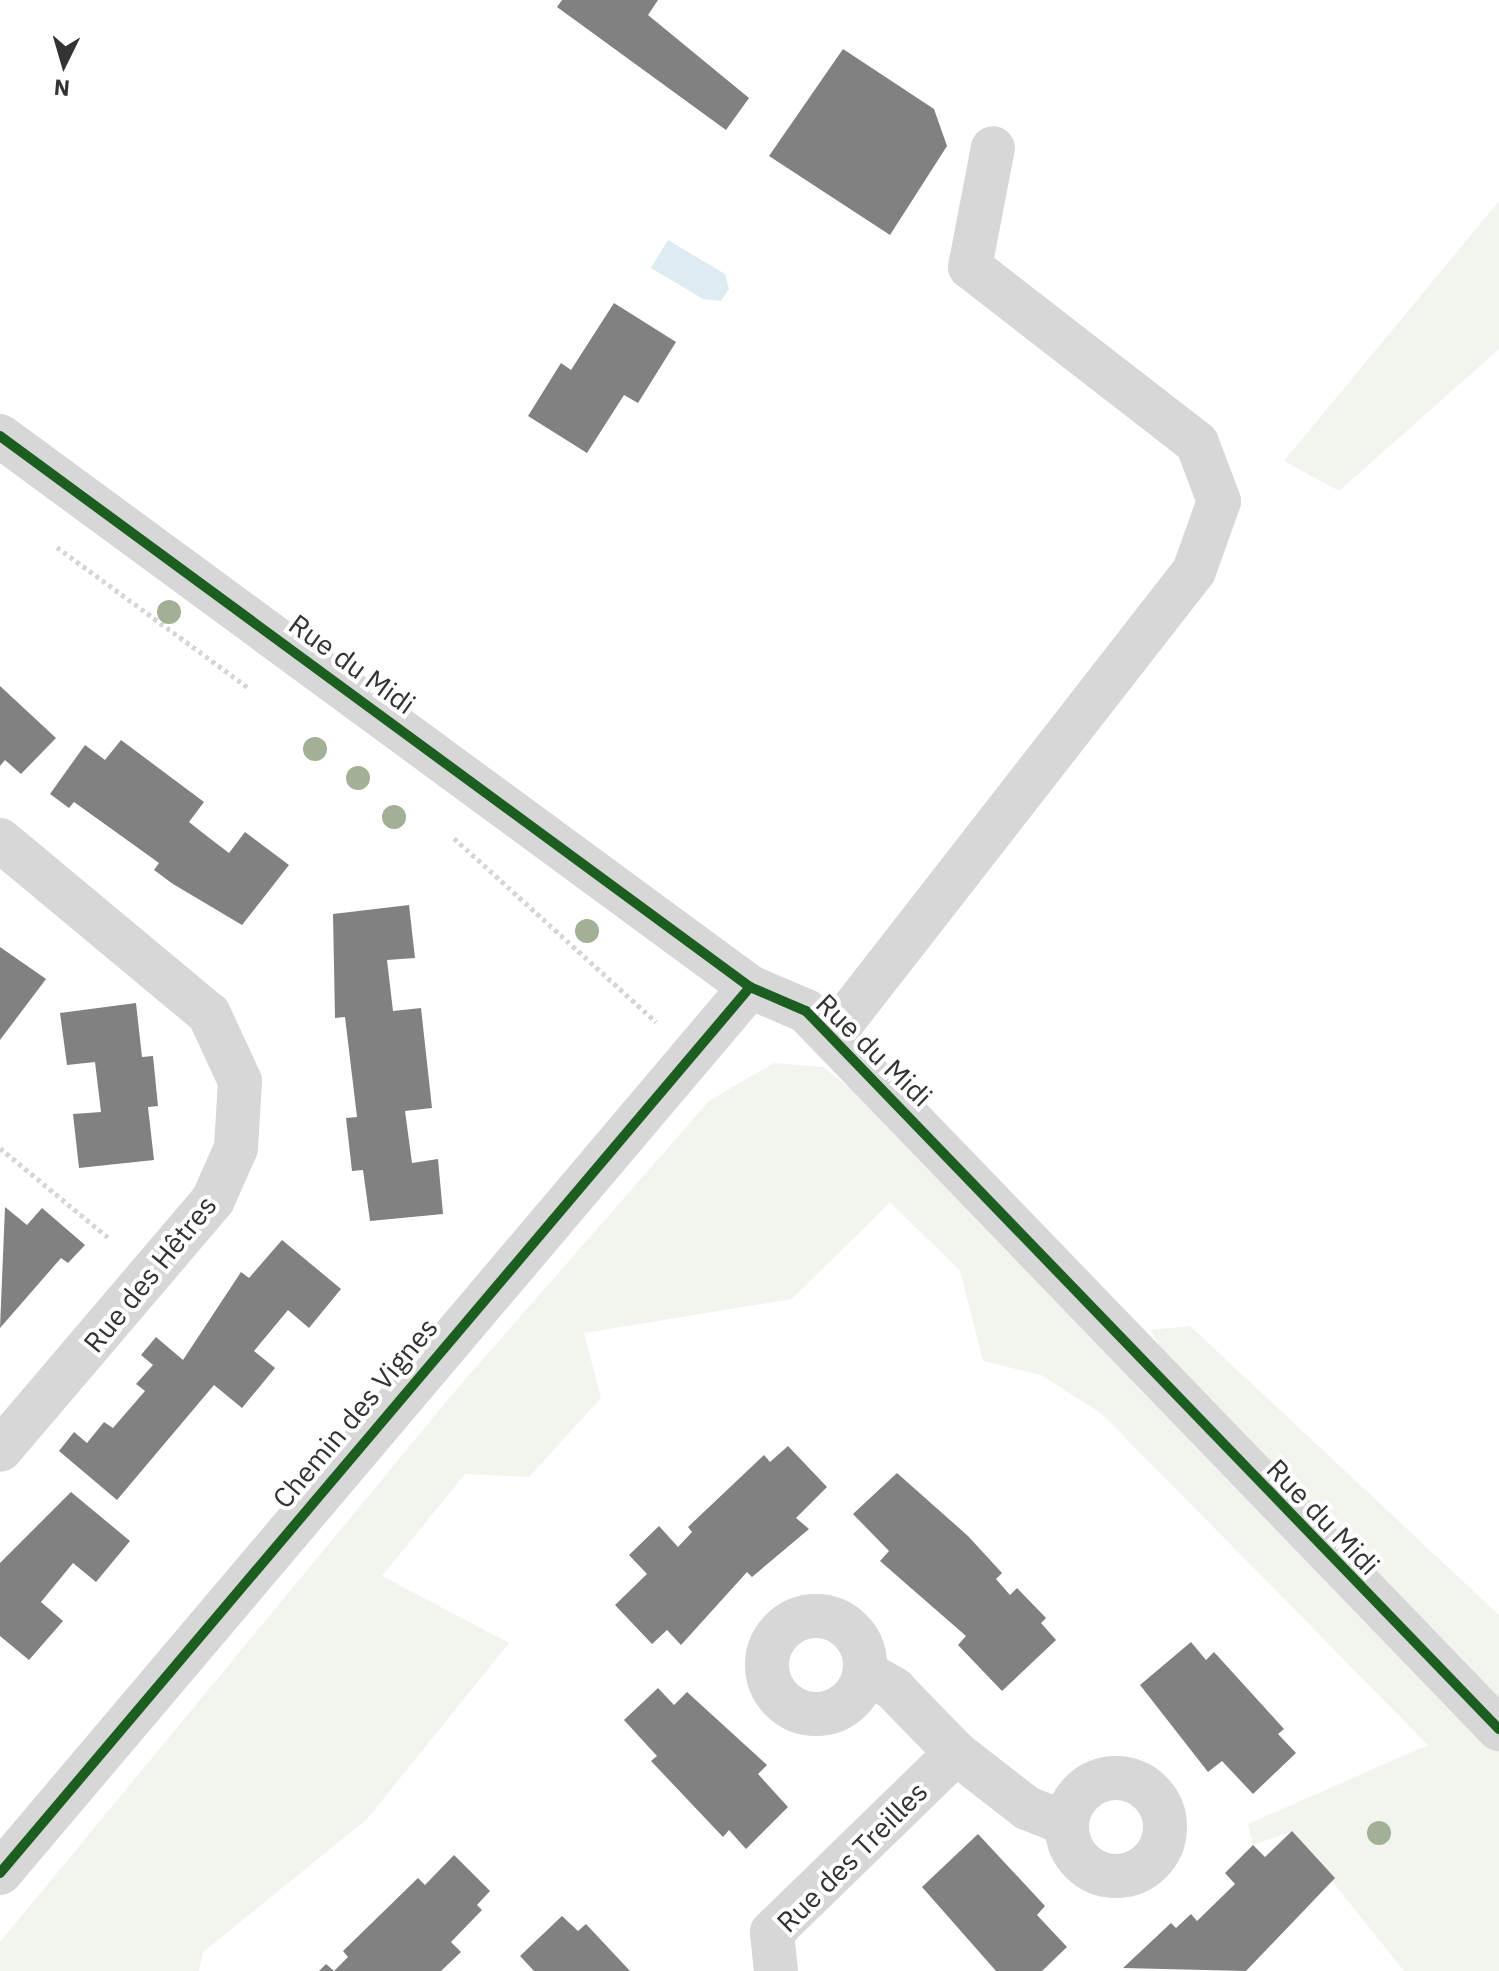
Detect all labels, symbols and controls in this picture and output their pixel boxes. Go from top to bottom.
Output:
north arrow [24,24,104,104]
text: N [53,73,71,104]
street label: Rue du Midi [282,607,422,721]
street label: Rue du Midi [809,987,939,1113]
street label: Rue des Hêtres [77,1189,223,1359]
street label: Chemin des Vignes [266,1311,444,1515]
street label: Rue du Midi [1260,1452,1386,1582]
street label: Rue des Treilles [770,1775,934,1939]

